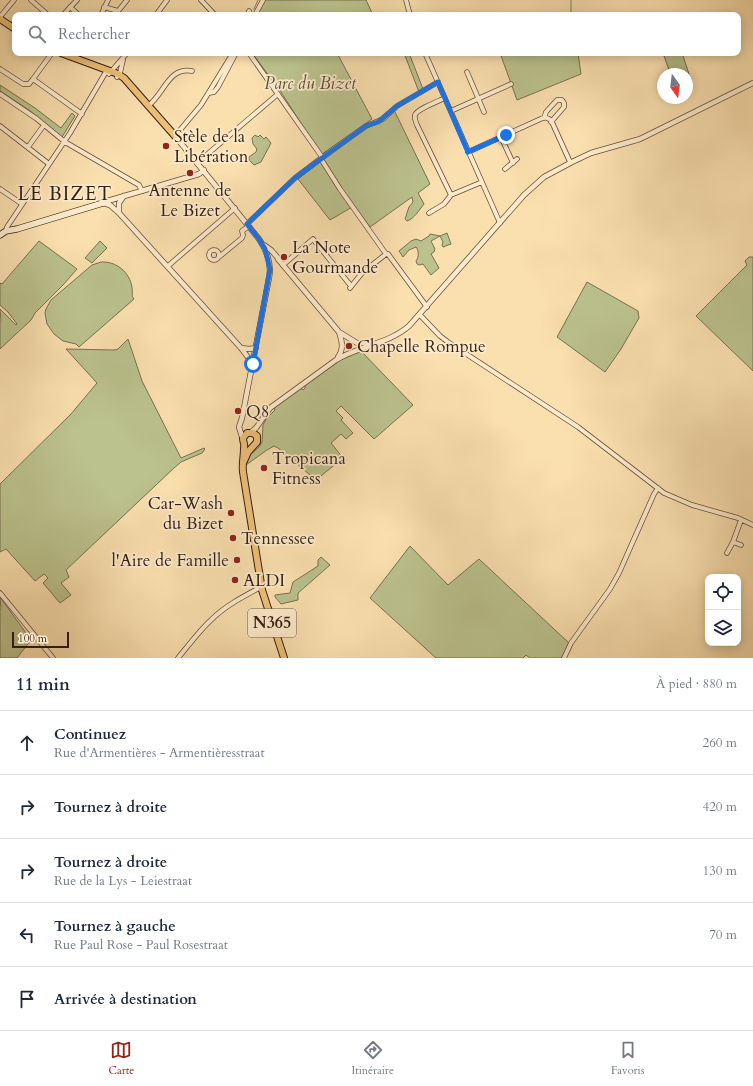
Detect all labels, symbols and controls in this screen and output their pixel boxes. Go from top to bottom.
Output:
search box [12,12,741,56]
icon: search [26,23,48,45]
text: Rechercher [58,24,130,44]
north arrow [657,68,693,104]
park label: Parc du Bizet [264,72,357,95]
place label: Stèle de la Libération [174,125,249,168]
route end [497,126,515,144]
marker: Stèle de la Libération [161,141,171,151]
marker: Antenne de Le Bizet [185,168,195,178]
place label: Antenne de Le Bizet [148,179,232,222]
district label: LE BIZET [18,181,112,207]
place label: La Note Gourmande [292,236,378,279]
marker: La Note Gourmande [279,252,289,262]
place label: Chapelle Rompue [357,335,486,358]
marker: Chapelle Rompue [344,341,354,351]
route start [244,355,262,373]
place label: Q8 [246,400,269,423]
marker: Q8 [233,406,243,416]
place label: Tropicana Fitness [272,447,346,490]
marker: Tropicana Fitness [259,463,269,473]
place label: Car-Wash du Bizet [148,492,224,535]
marker: Car-Wash du Bizet [226,508,236,518]
place label: Tennessee [241,527,315,550]
marker: Tennessee [228,533,238,543]
place label: l'Aire de Famille [112,549,229,572]
marker: l'Aire de Famille [232,555,242,565]
place label: ALDI [243,569,285,592]
map controls [705,574,741,646]
button: locate [705,574,741,610]
marker: ALDI [230,575,240,585]
road number: N365 [248,609,296,637]
button: layers [705,610,741,646]
scale bar [12,630,69,649]
text: 100 m [18,631,47,646]
text: 11 min [16,673,70,696]
text: À pied · 880 m [656,675,737,693]
text: Continuez [54,724,126,744]
icon: ahead [16,732,38,754]
text: 260 m [703,734,737,752]
text: Rue d'Armentières - Armentièresstraat [54,744,265,762]
icon: right [16,796,38,818]
text: Tournez à droite [54,797,167,817]
text: 420 m [703,798,737,816]
text: Tournez à droite [54,852,167,872]
icon: right [16,860,38,882]
text: 130 m [703,862,737,880]
text: Rue de la Lys - Leiestraat [54,872,192,890]
text: Tournez à gauche [54,916,176,936]
icon: left [16,924,38,946]
text: 70 m [709,926,737,944]
text: Rue Paul Rose - Paul Rosestraat [54,936,228,954]
icon: arrive [16,988,38,1010]
text: Arrivée à destination [54,989,197,1009]
tab: Carte [109,1039,134,1078]
tab: Itinéraire [351,1039,394,1078]
tab: Favoris [611,1039,644,1078]

